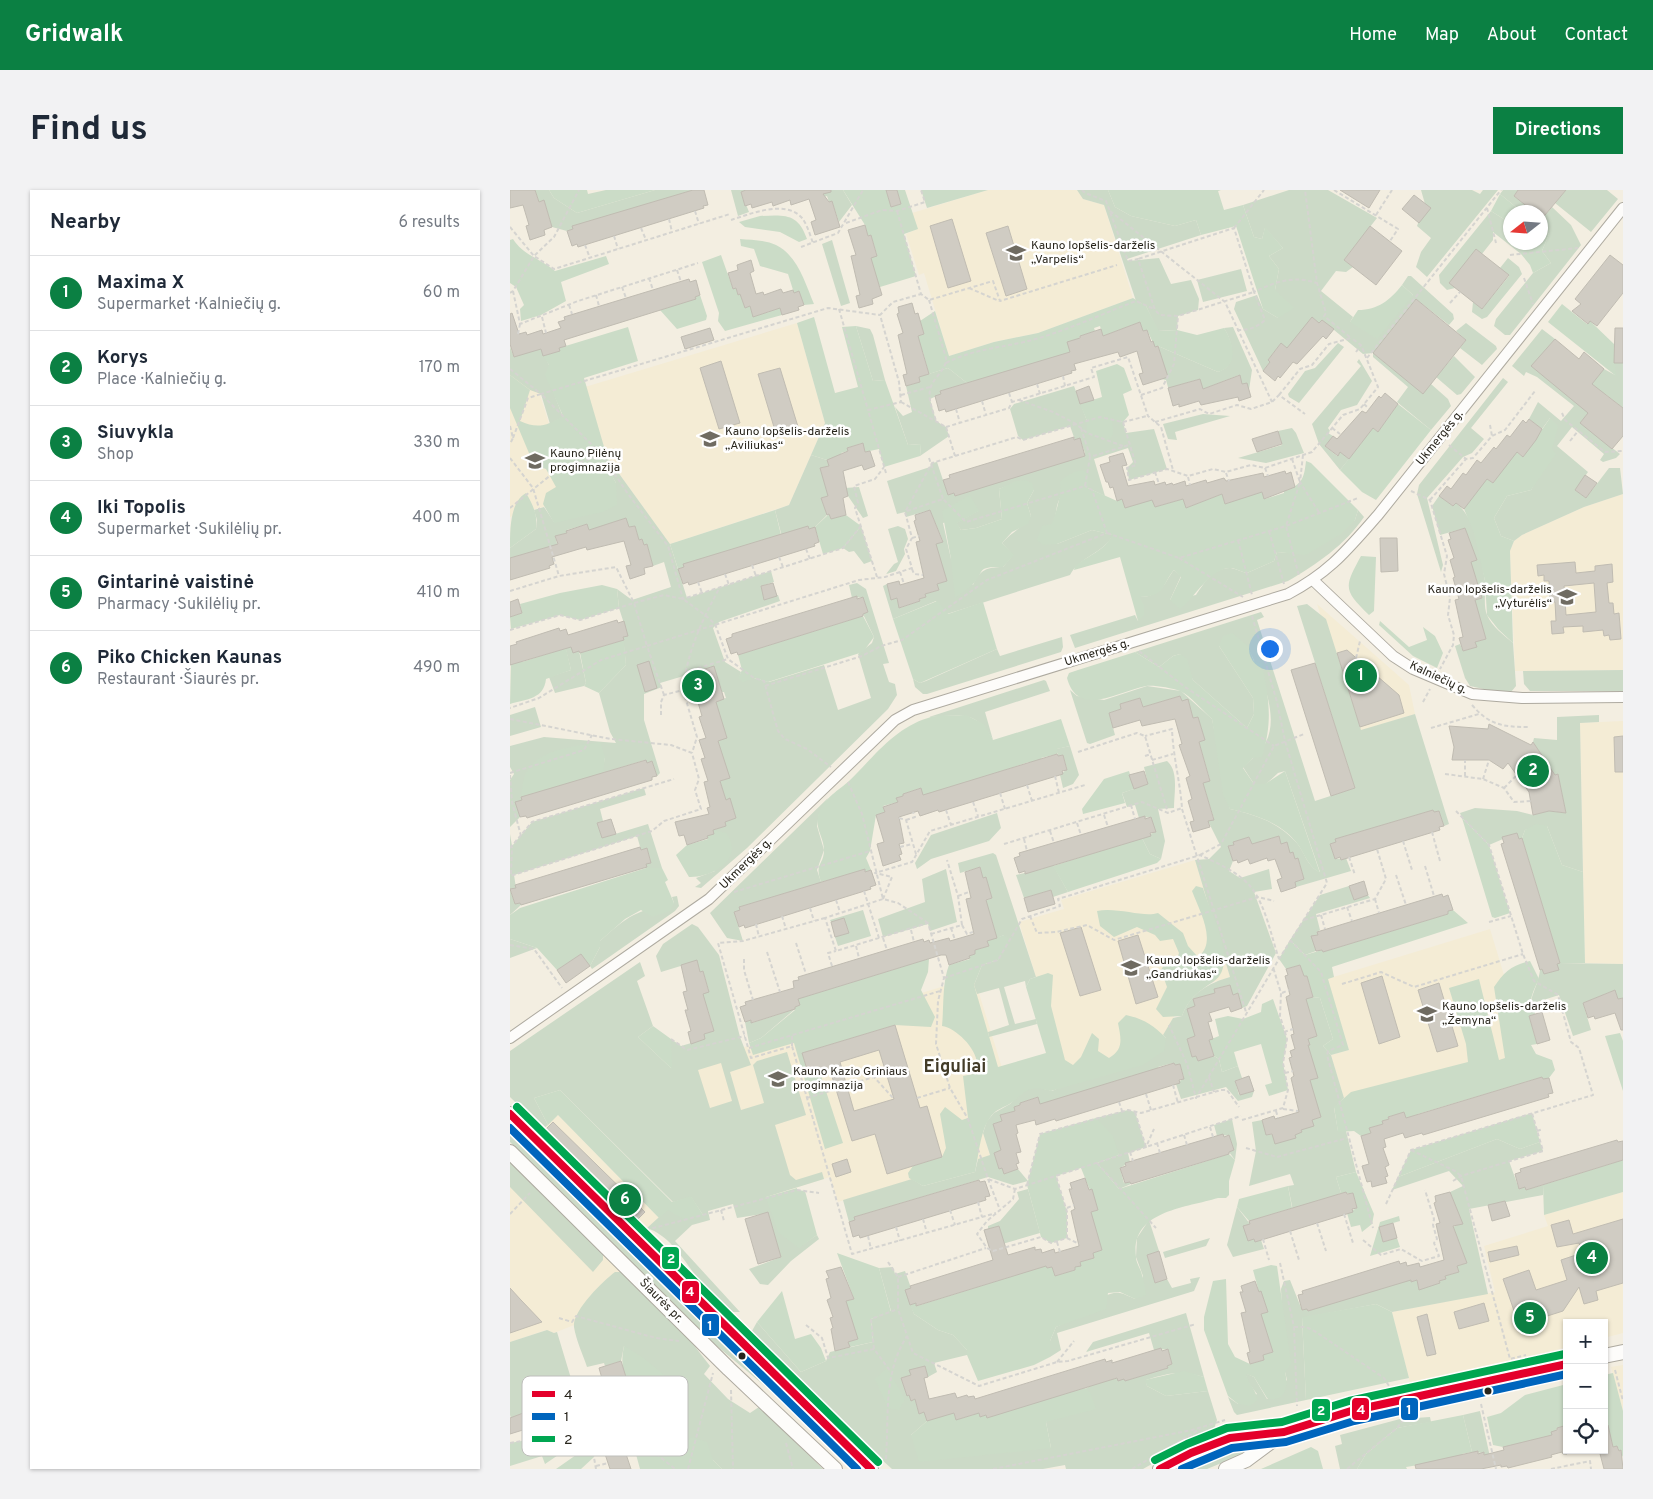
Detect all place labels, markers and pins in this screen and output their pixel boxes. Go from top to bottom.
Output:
place label: Kauno lopšelis-darželis „Varpelis“ [1031,238,1155,268]
school or university icon: Kauno lopšelis-darželis „Varpelis“ [1005,242,1027,264]
place label: Kauno lopšelis-darželis „Aviliukas“ [725,424,849,454]
school or university icon: Kauno lopšelis-darželis „Aviliukas“ [699,428,721,450]
place label: Kauno Pilėnų progimnazija [550,446,621,476]
school or university icon: Kauno Pilėnų progimnazija [524,450,546,472]
place label: Kauno lopšelis-darželis „Vyturėlis“ [1428,582,1552,612]
school or university icon: Kauno lopšelis-darželis „Vyturėlis“ [1556,586,1578,608]
pin: 1 [1345,657,1377,695]
pin: 3 [682,667,714,705]
pin: 2 [1517,752,1549,790]
place label: Kauno lopšelis-darželis „Gandriukas“ [1146,953,1270,983]
school or university icon: Kauno lopšelis-darželis „Gandriukas“ [1120,957,1142,979]
place label: Kauno lopšelis-darželis „Žemyna“ [1442,999,1566,1029]
school or university icon: Kauno lopšelis-darželis „Žemyna“ [1416,1003,1438,1025]
place label: Kauno Kazio Griniaus progimnazija [793,1064,907,1094]
school or university icon: Kauno Kazio Griniaus progimnazija [767,1068,789,1090]
pin: 6 [609,1181,641,1219]
pin: 4 [1576,1239,1608,1277]
pin: 5 [1514,1299,1546,1337]
unlabelled marker [737,1351,747,1361]
unlabelled marker [1483,1386,1493,1396]

